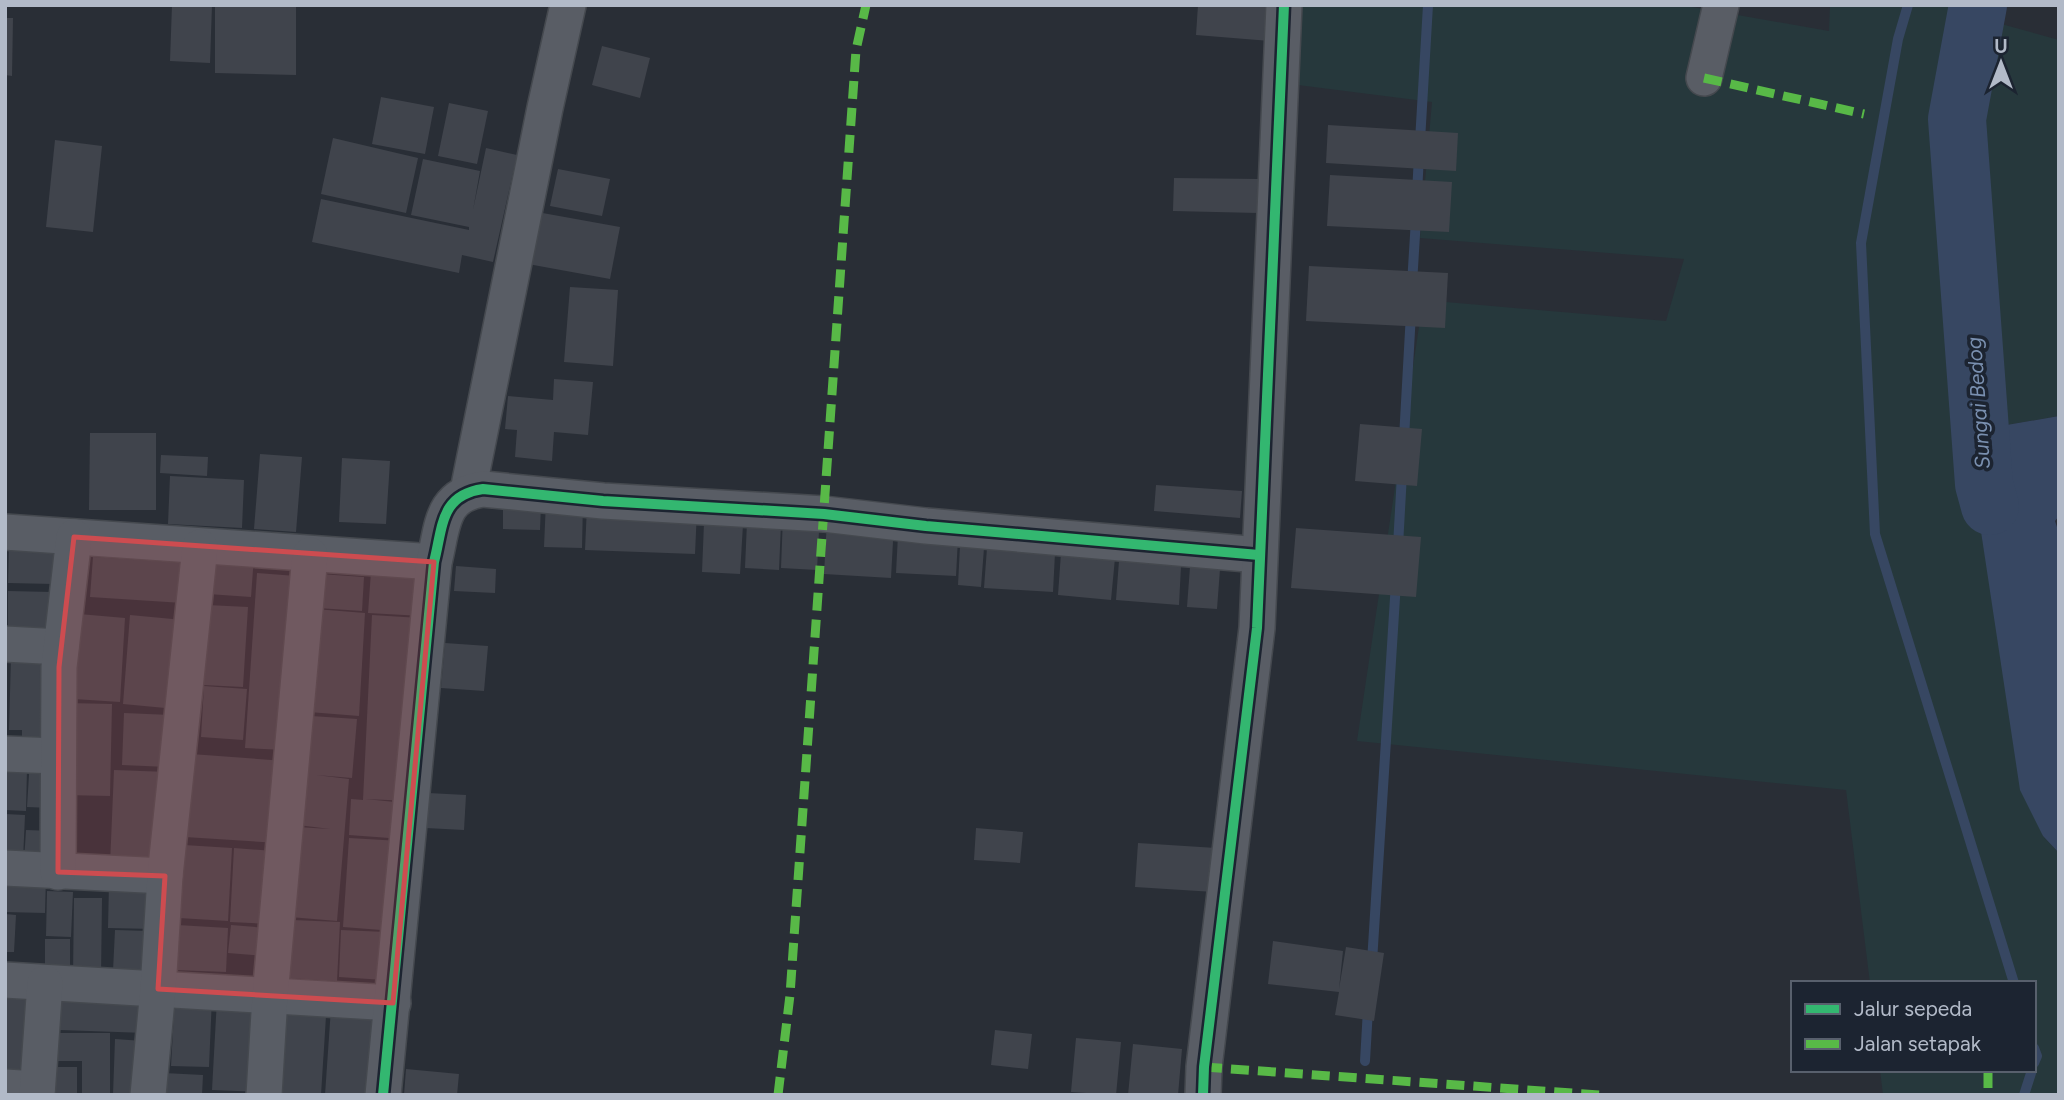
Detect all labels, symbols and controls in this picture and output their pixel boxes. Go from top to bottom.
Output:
north arrow [1966,28,2036,98]
text: U [1994,35,2008,58]
water label: Sungai Bedog [1961,336,1995,470]
legend [1791,981,2036,1072]
text: Jalur sepeda [1854,996,1972,1021]
text: Jalan setapak [1854,1031,1982,1056]

